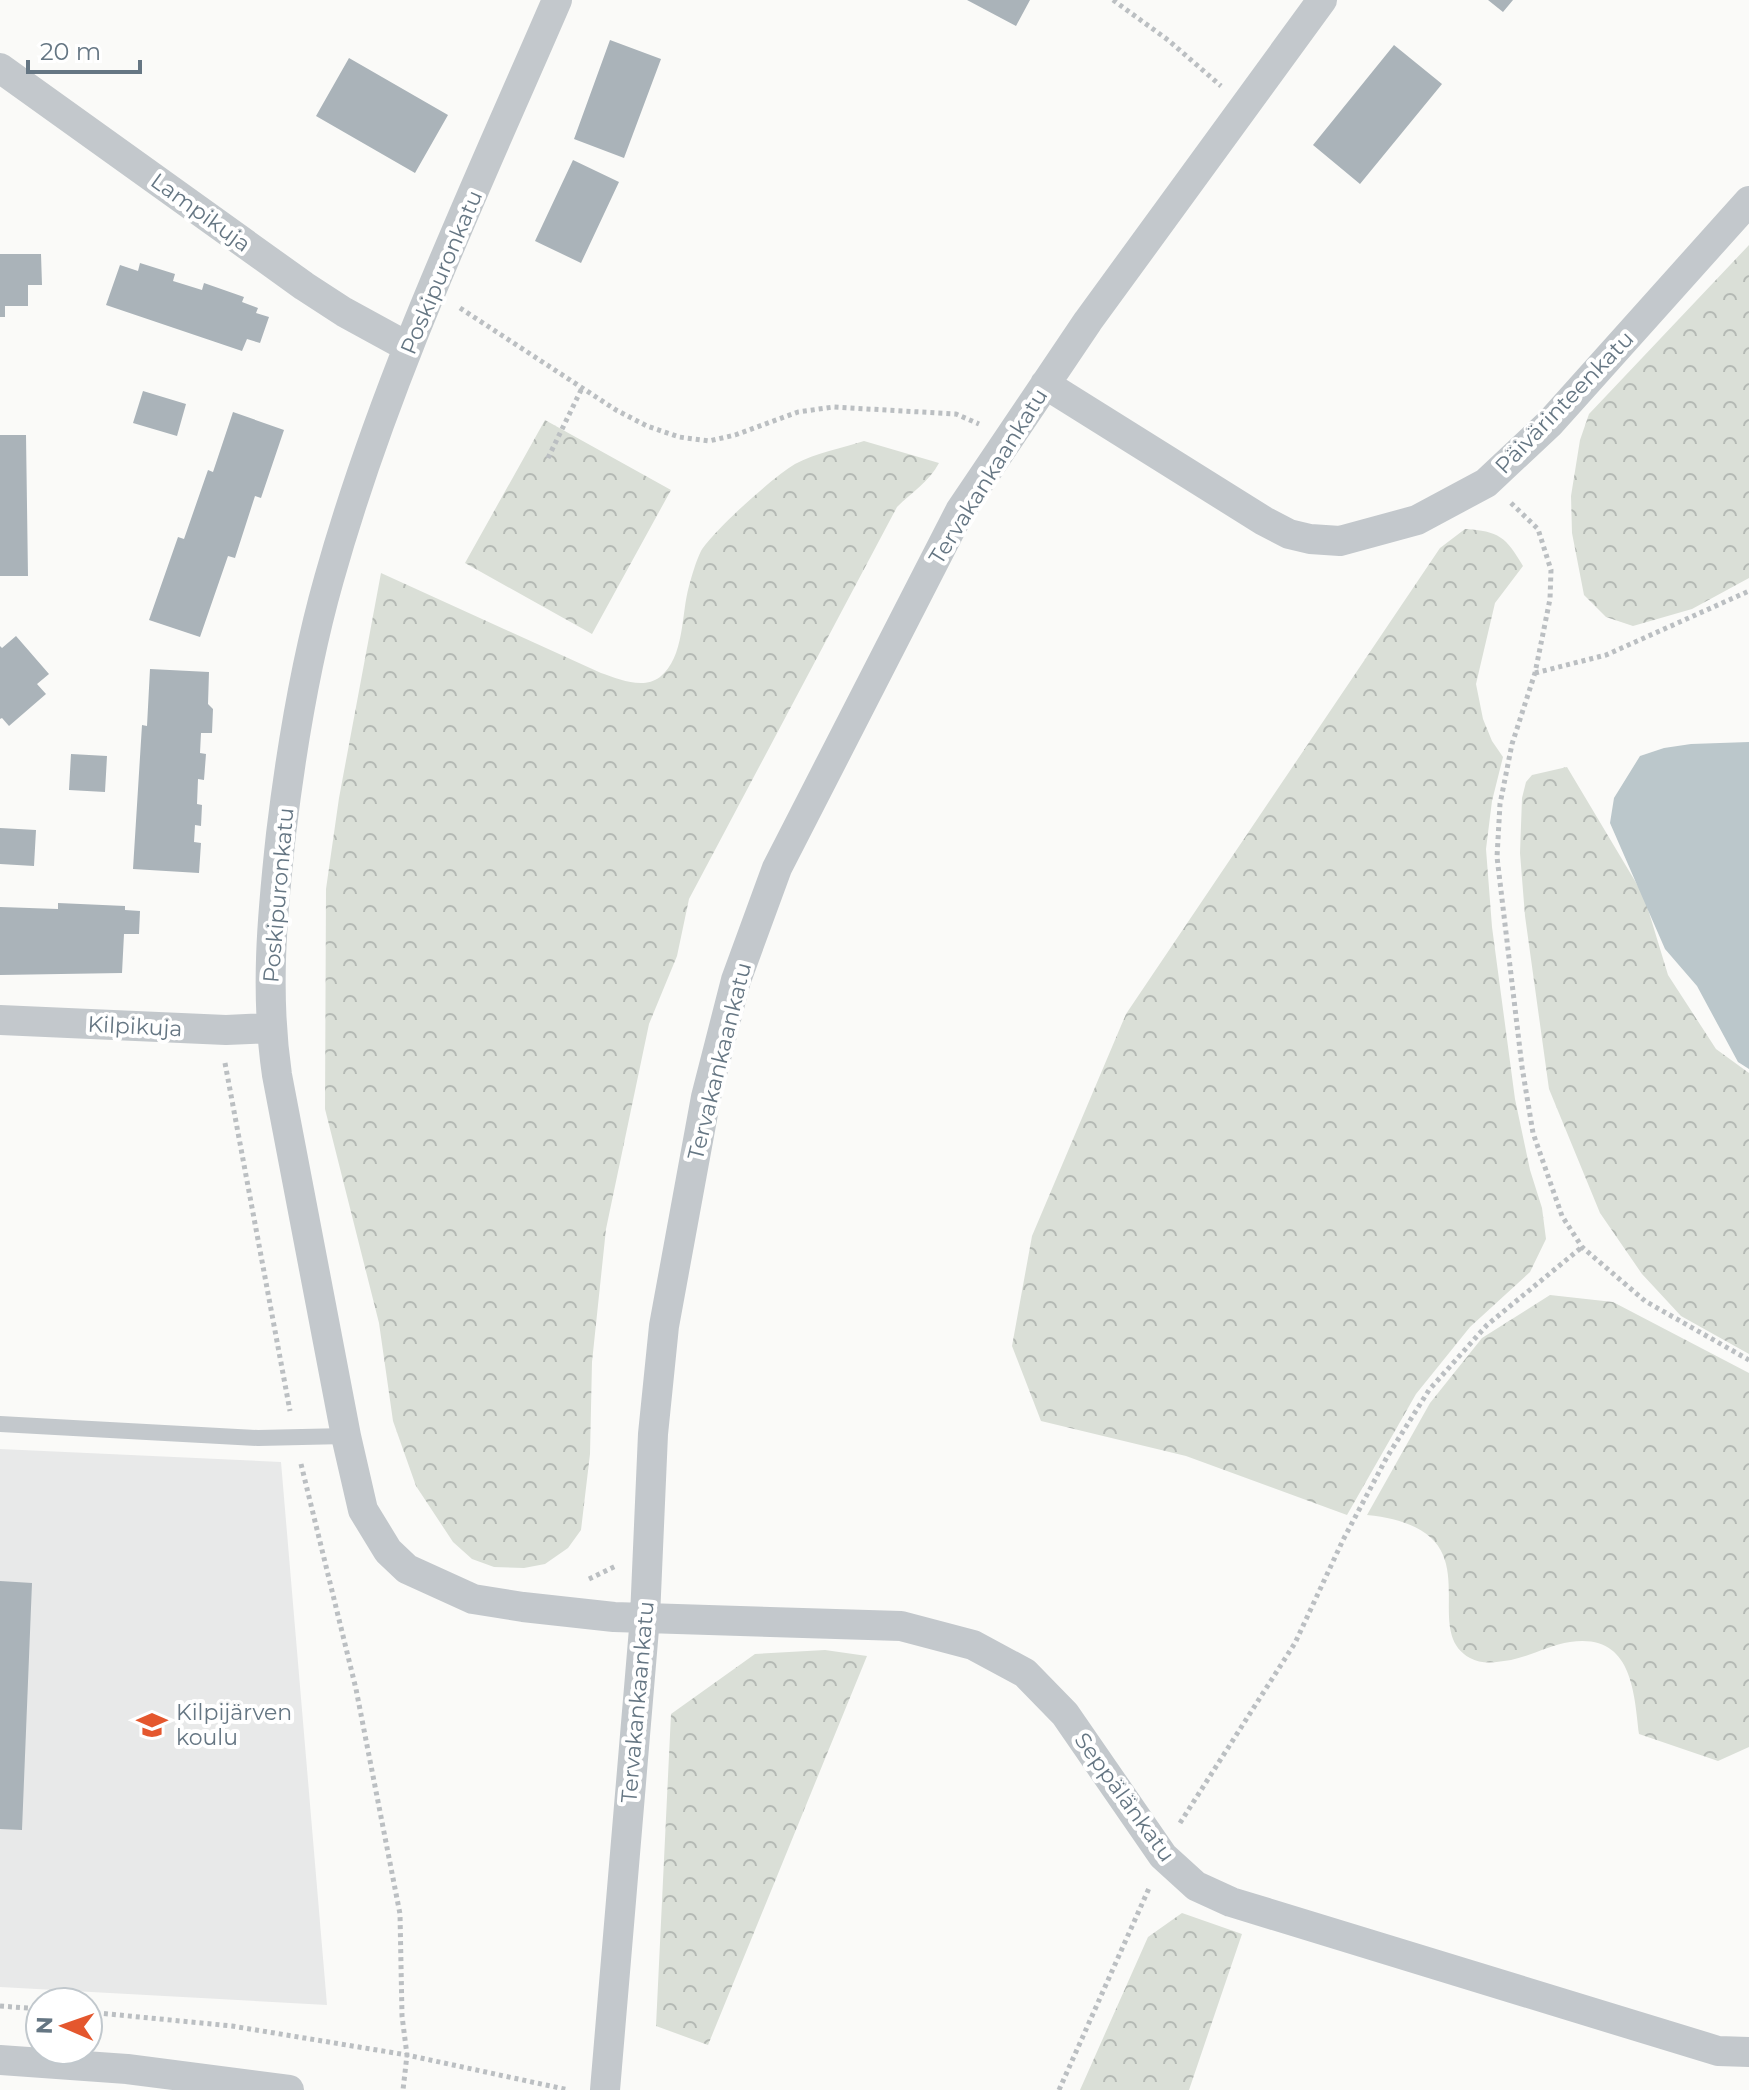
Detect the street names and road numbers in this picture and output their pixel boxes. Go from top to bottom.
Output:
street label: Lampikuja [146,167,256,258]
street label: Poskipuronkatu [395,186,488,358]
street label: Päivärinteenkatu [1489,325,1639,479]
street label: Tervakankaankatu [923,383,1054,569]
street label: Poskipuronkatu [257,806,300,984]
street label: Tervakankaankatu [682,960,757,1163]
street label: Kilpikuja [87,1011,183,1042]
street label: Tervakankaankatu [615,1600,660,1804]
street label: Seppälänkatu [1069,1727,1180,1867]

